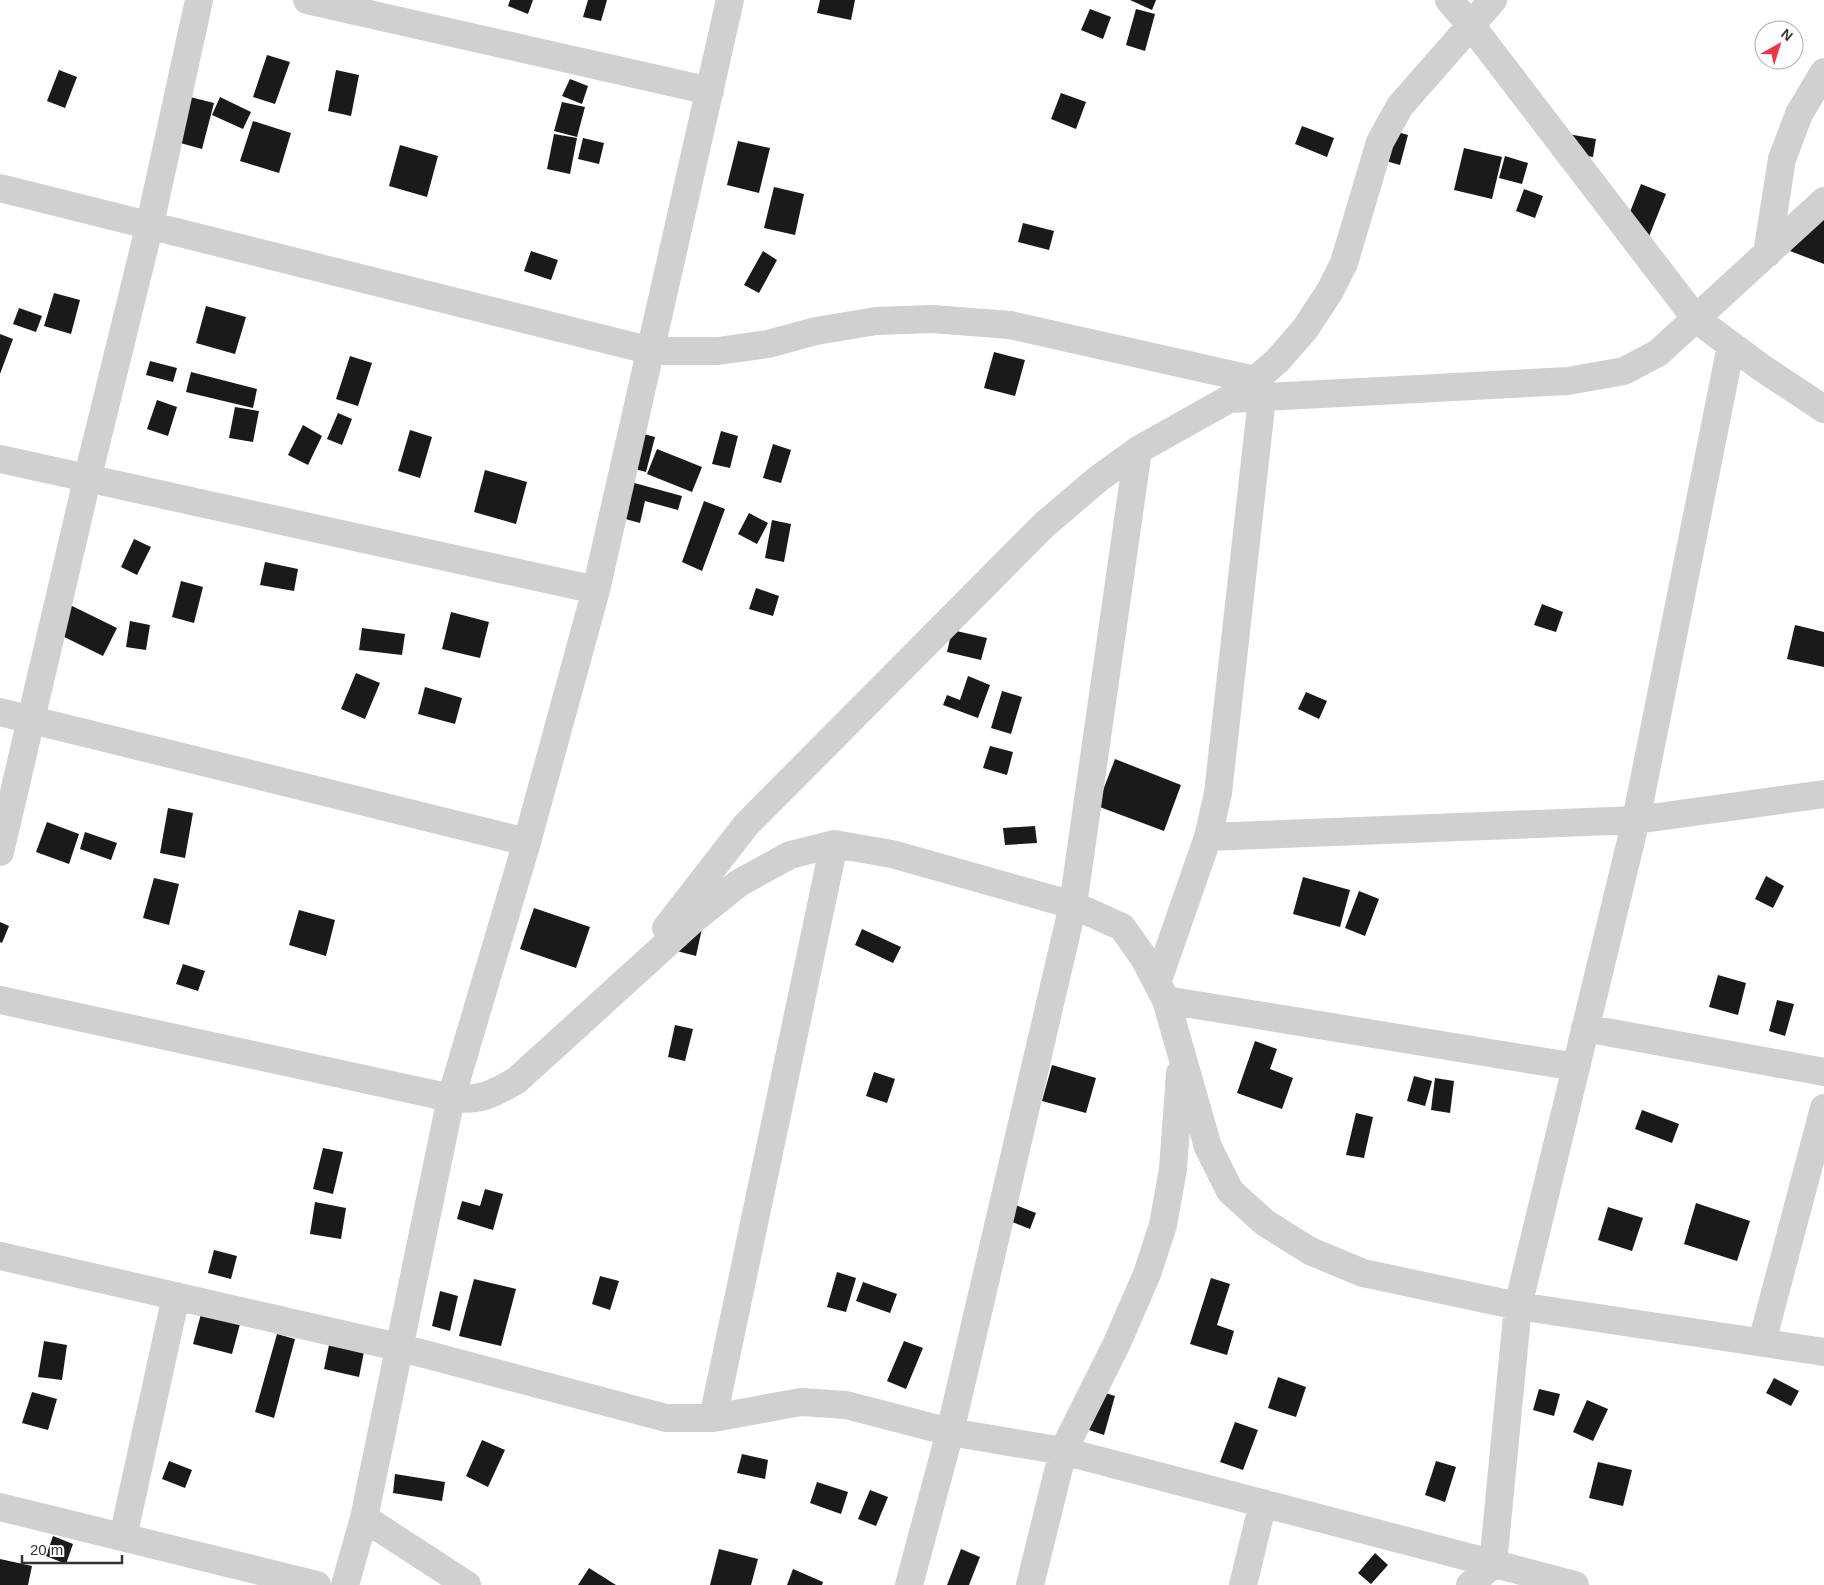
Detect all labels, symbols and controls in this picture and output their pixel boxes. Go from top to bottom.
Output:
north arrow [1754,20,1804,70]
text: N [1778,25,1796,44]
scale bar [22,1532,122,1564]
text: 20 m [30,1541,63,1558]

